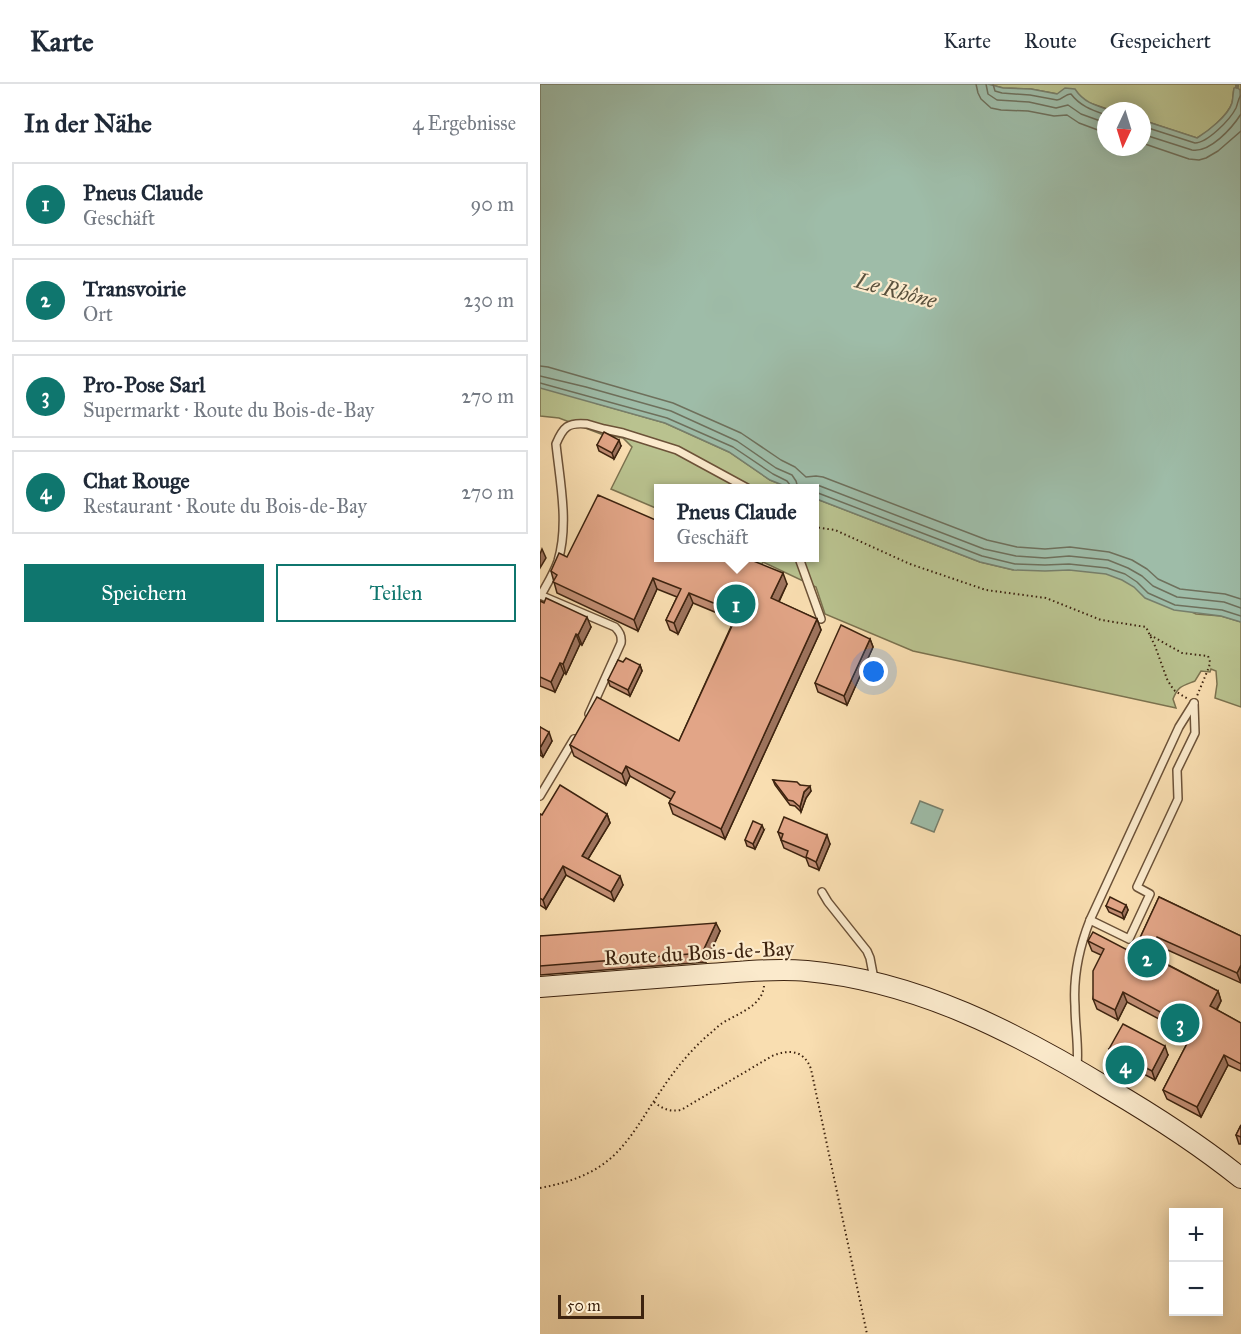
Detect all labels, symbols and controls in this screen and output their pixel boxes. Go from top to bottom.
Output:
text: Karte [30,24,94,59]
text: Karte [943,28,991,54]
text: Route [1024,28,1077,54]
text: Gespeichert [1110,28,1211,54]
north arrow [1097,102,1151,156]
text: In der Nähe [24,107,152,139]
text: 4 Ergebnisse [412,111,516,135]
text: Pneus Claude [83,179,203,206]
text: 1 [42,192,49,216]
text: 90 m [471,192,514,216]
text: Geschäft [83,206,155,230]
water label: Le Rhône [851,266,940,314]
text: Transvoirie [83,275,186,302]
text: 2 [41,288,50,312]
text: 230 m [463,288,514,312]
text: Ort [83,302,113,326]
text: Pro-Pose Sarl [83,371,205,398]
text: 3 [42,384,50,408]
text: 270 m [461,384,514,408]
text: Supermarkt · Route du Bois-de-Bay [83,398,374,422]
text: Chat Rouge [83,467,190,494]
text: 4 [40,480,51,504]
text: 270 m [461,480,514,504]
popup [654,484,819,562]
text: Restaurant · Route du Bois-de-Bay [83,494,367,518]
text: Pneus Claude [676,498,797,525]
text: Geschäft [676,525,749,549]
button: Speichern [24,564,264,622]
button: Teilen [276,564,516,622]
pin: 1 [716,582,756,626]
your location [859,657,888,686]
street label: Route du Bois-de-Bay [603,935,796,971]
pin: 2 [1128,936,1166,980]
pin: 3 [1160,1000,1200,1046]
pin: 4 [1106,1042,1144,1088]
map controls [1169,1208,1223,1316]
button: + [1169,1208,1223,1262]
button: − [1169,1262,1223,1316]
scale bar [558,1292,644,1320]
text: 50 m [567,1296,601,1315]

